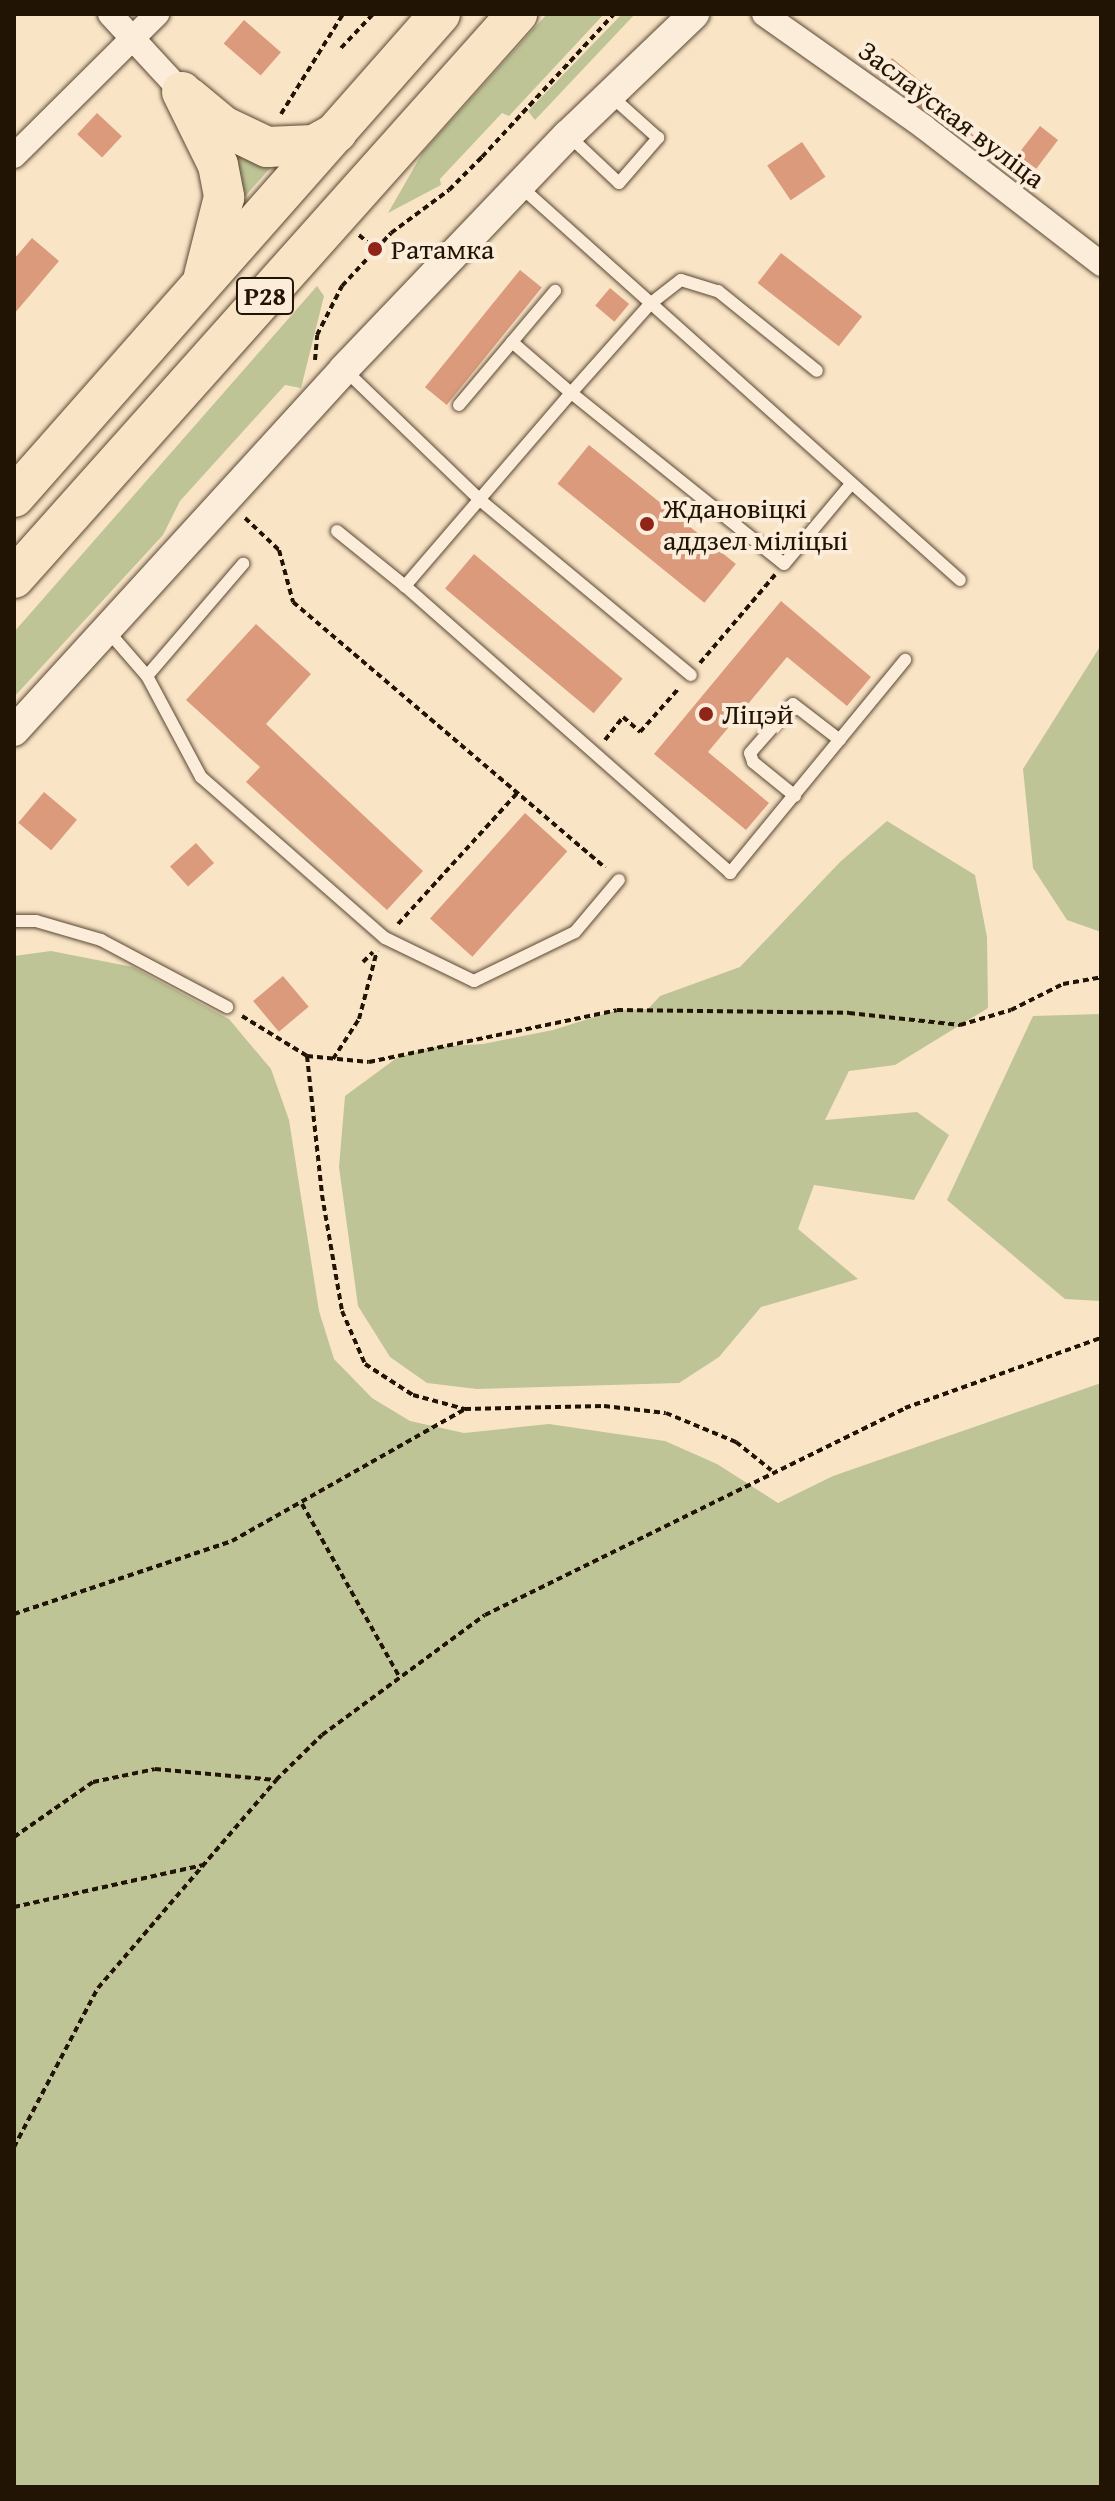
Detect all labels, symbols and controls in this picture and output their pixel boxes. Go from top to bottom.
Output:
street label: Заслаўская вуліца [852,33,1052,195]
place label: Ратамка [391,232,494,266]
marker: Ратамка [366,240,384,258]
road number: Р28 [235,274,295,318]
place label: Ждановіцкі аддзел міліцыі [663,491,848,557]
marker: Ждановіцкі аддзел міліцыі [638,515,656,533]
place label: Ліцэй [722,697,793,731]
marker: Ліцэй [697,705,715,723]

